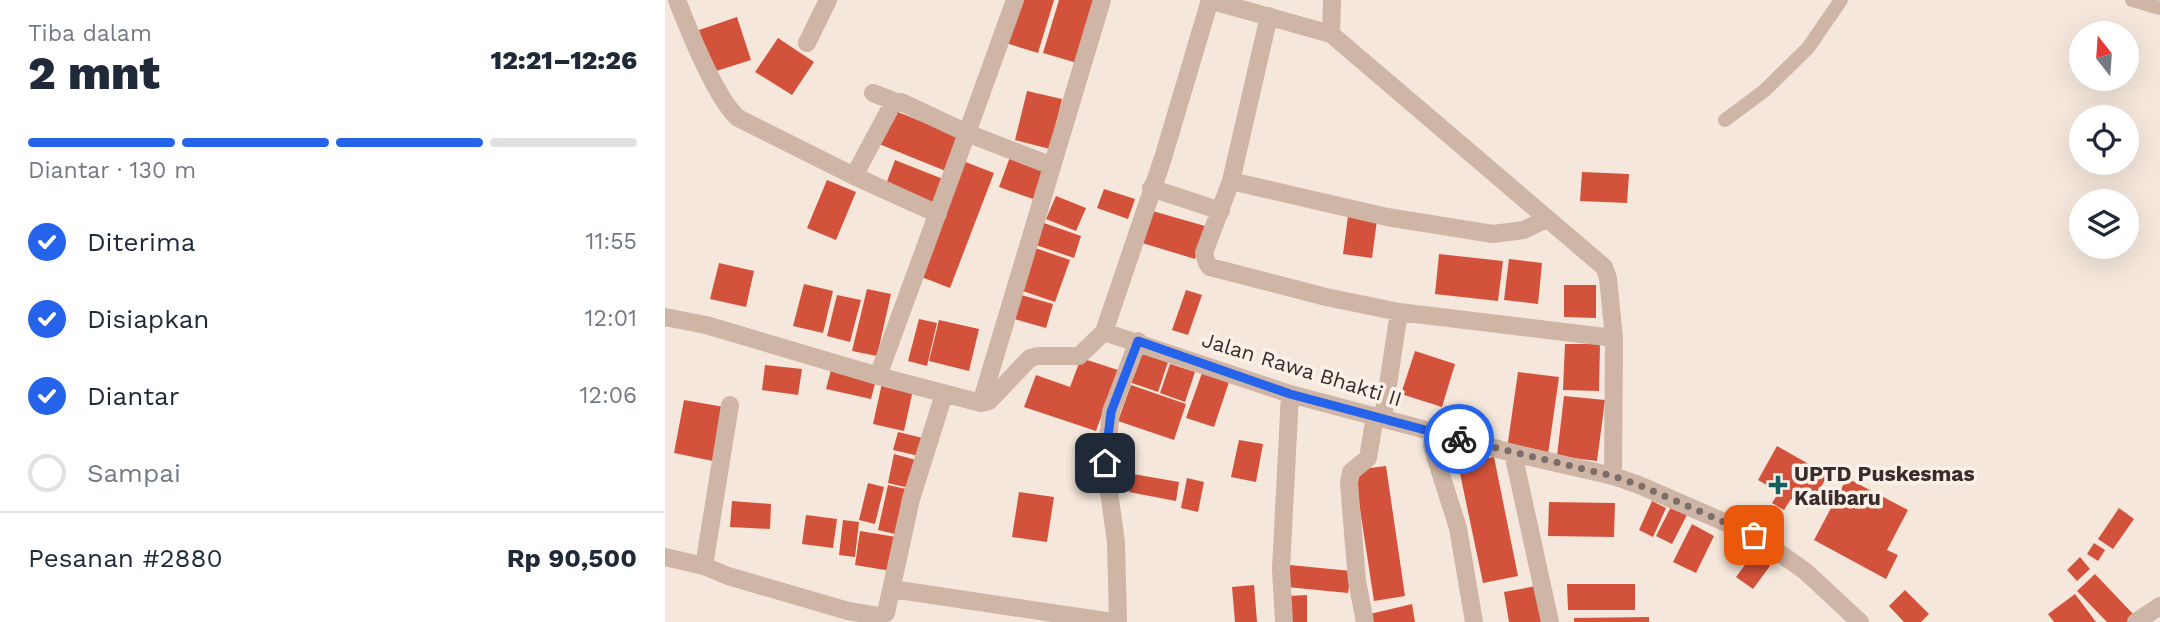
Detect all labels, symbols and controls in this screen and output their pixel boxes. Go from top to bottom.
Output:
text: Tiba dalam [28,20,152,47]
north arrow [2069,21,2139,91]
map controls [2069,21,2139,259]
text: 12:21–12:26 [491,45,637,75]
text: 2 mnt [28,46,160,100]
button: locate [2069,105,2139,175]
text: Diantar · 130 m [28,157,196,184]
button: layers [2069,189,2139,259]
icon: check [28,223,66,261]
text: Diterima [87,227,195,257]
text: 11:55 [585,228,637,255]
icon: check [28,300,66,338]
text: Disiapkan [87,304,209,334]
text: 12:01 [585,305,637,332]
street label: Jalan Rawa Bhakti II [1199,327,1405,411]
icon: check [28,377,66,415]
text: Diantar [87,381,179,411]
text: 12:06 [580,382,637,409]
courier [1424,404,1494,474]
icon: bike [1440,420,1478,458]
pin [1075,433,1135,493]
icon: home [1086,444,1124,482]
text: Sampai [87,458,181,488]
place label: UPTD Puskesmas Kalibaru [1794,461,1975,510]
marker: UPTD Puskesmas Kalibaru [1768,475,1788,495]
pin [1724,505,1784,565]
icon: bag [1735,516,1773,554]
text: Pesanan #2880 [28,543,223,573]
text: Rp 90,500 [507,543,637,573]

